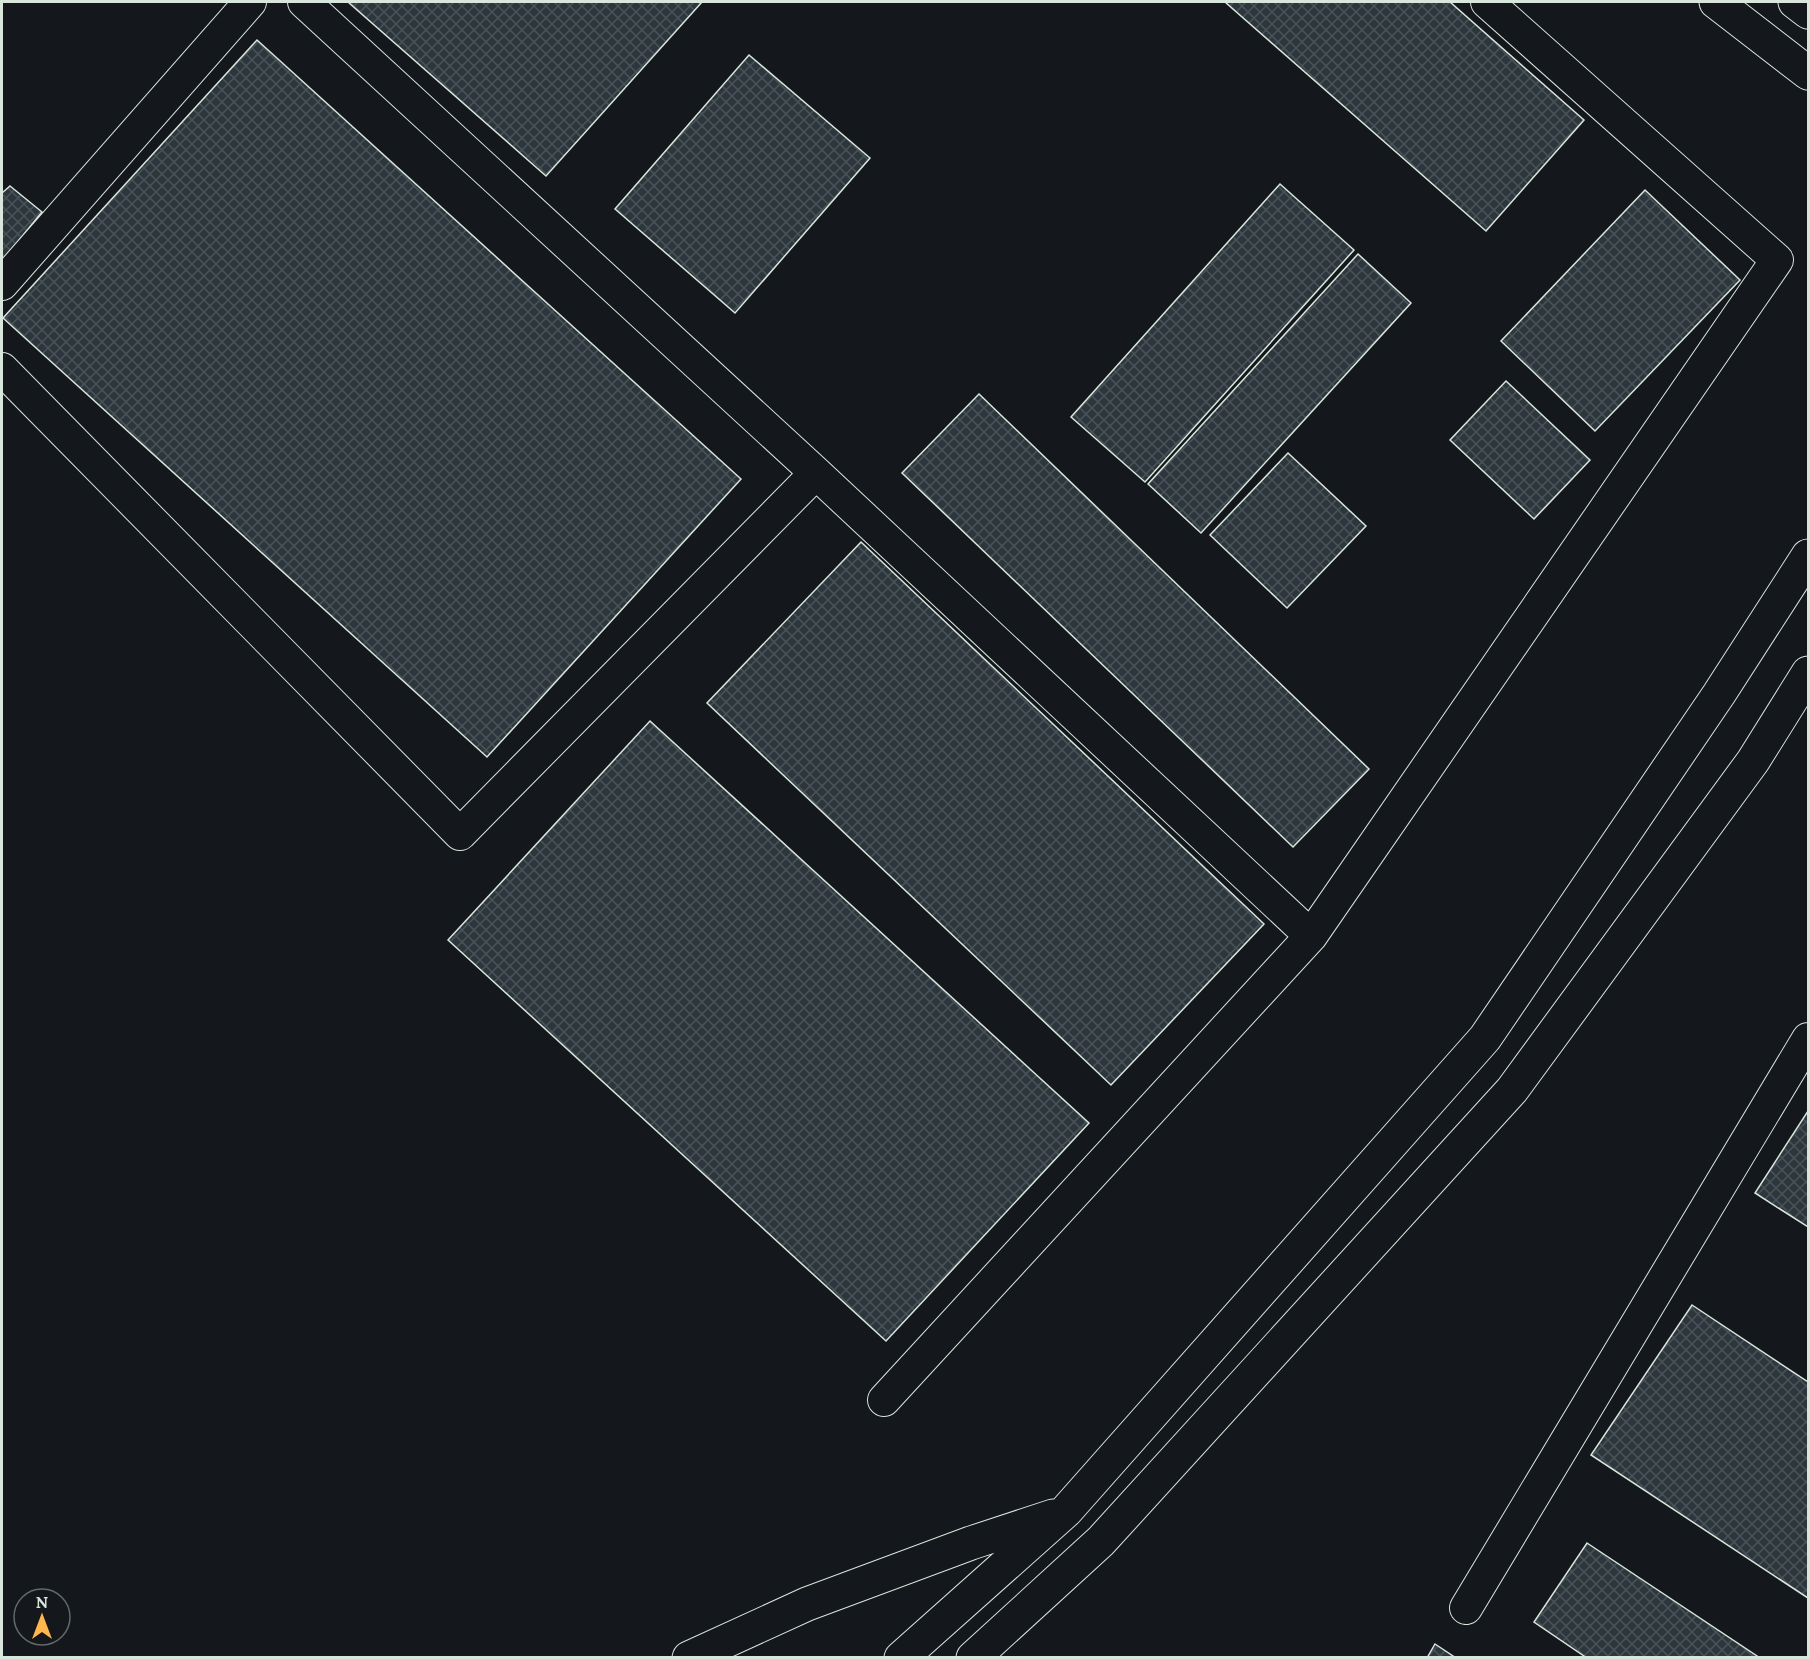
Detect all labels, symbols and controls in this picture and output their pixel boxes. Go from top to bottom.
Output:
north arrow [12,1587,72,1647]
text: N [36,1592,48,1612]

